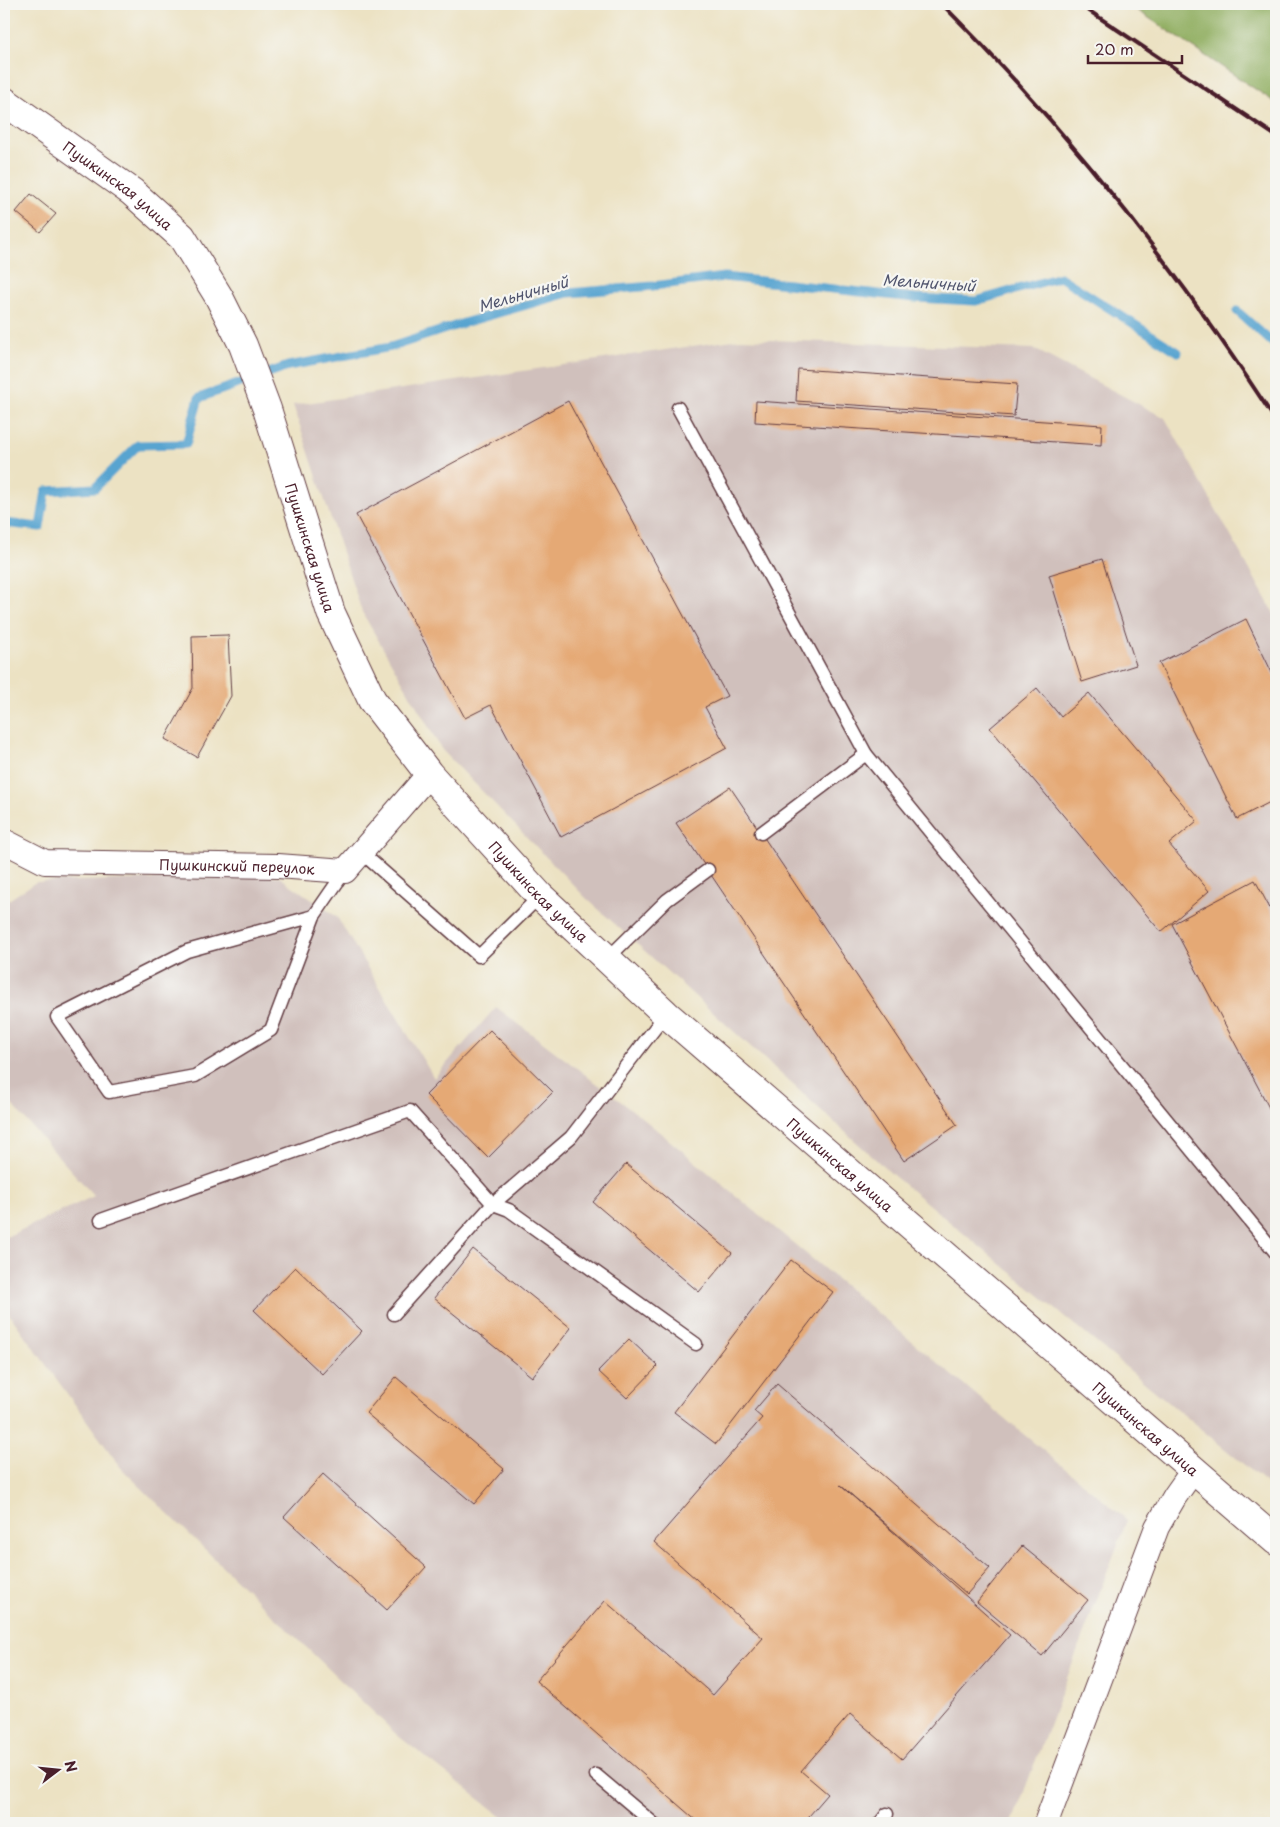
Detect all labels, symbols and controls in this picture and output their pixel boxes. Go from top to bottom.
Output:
scale bar [1088,32,1181,64]
text: 20 m [1095,37,1134,60]
street label: Пушкинская улица [59,136,178,235]
water label: Мельничный [882,267,978,297]
water label: Мельничный [475,269,573,317]
street label: Пушкинская улица [280,480,341,615]
street label: Пушкинская улица [484,836,593,947]
street label: Пушкинский переулок [159,853,316,879]
street label: Пушкинская улица [783,1113,898,1216]
street label: Пушкинская улица [1088,1377,1204,1481]
north arrow [32,1744,82,1794]
text: N [59,1758,83,1775]

